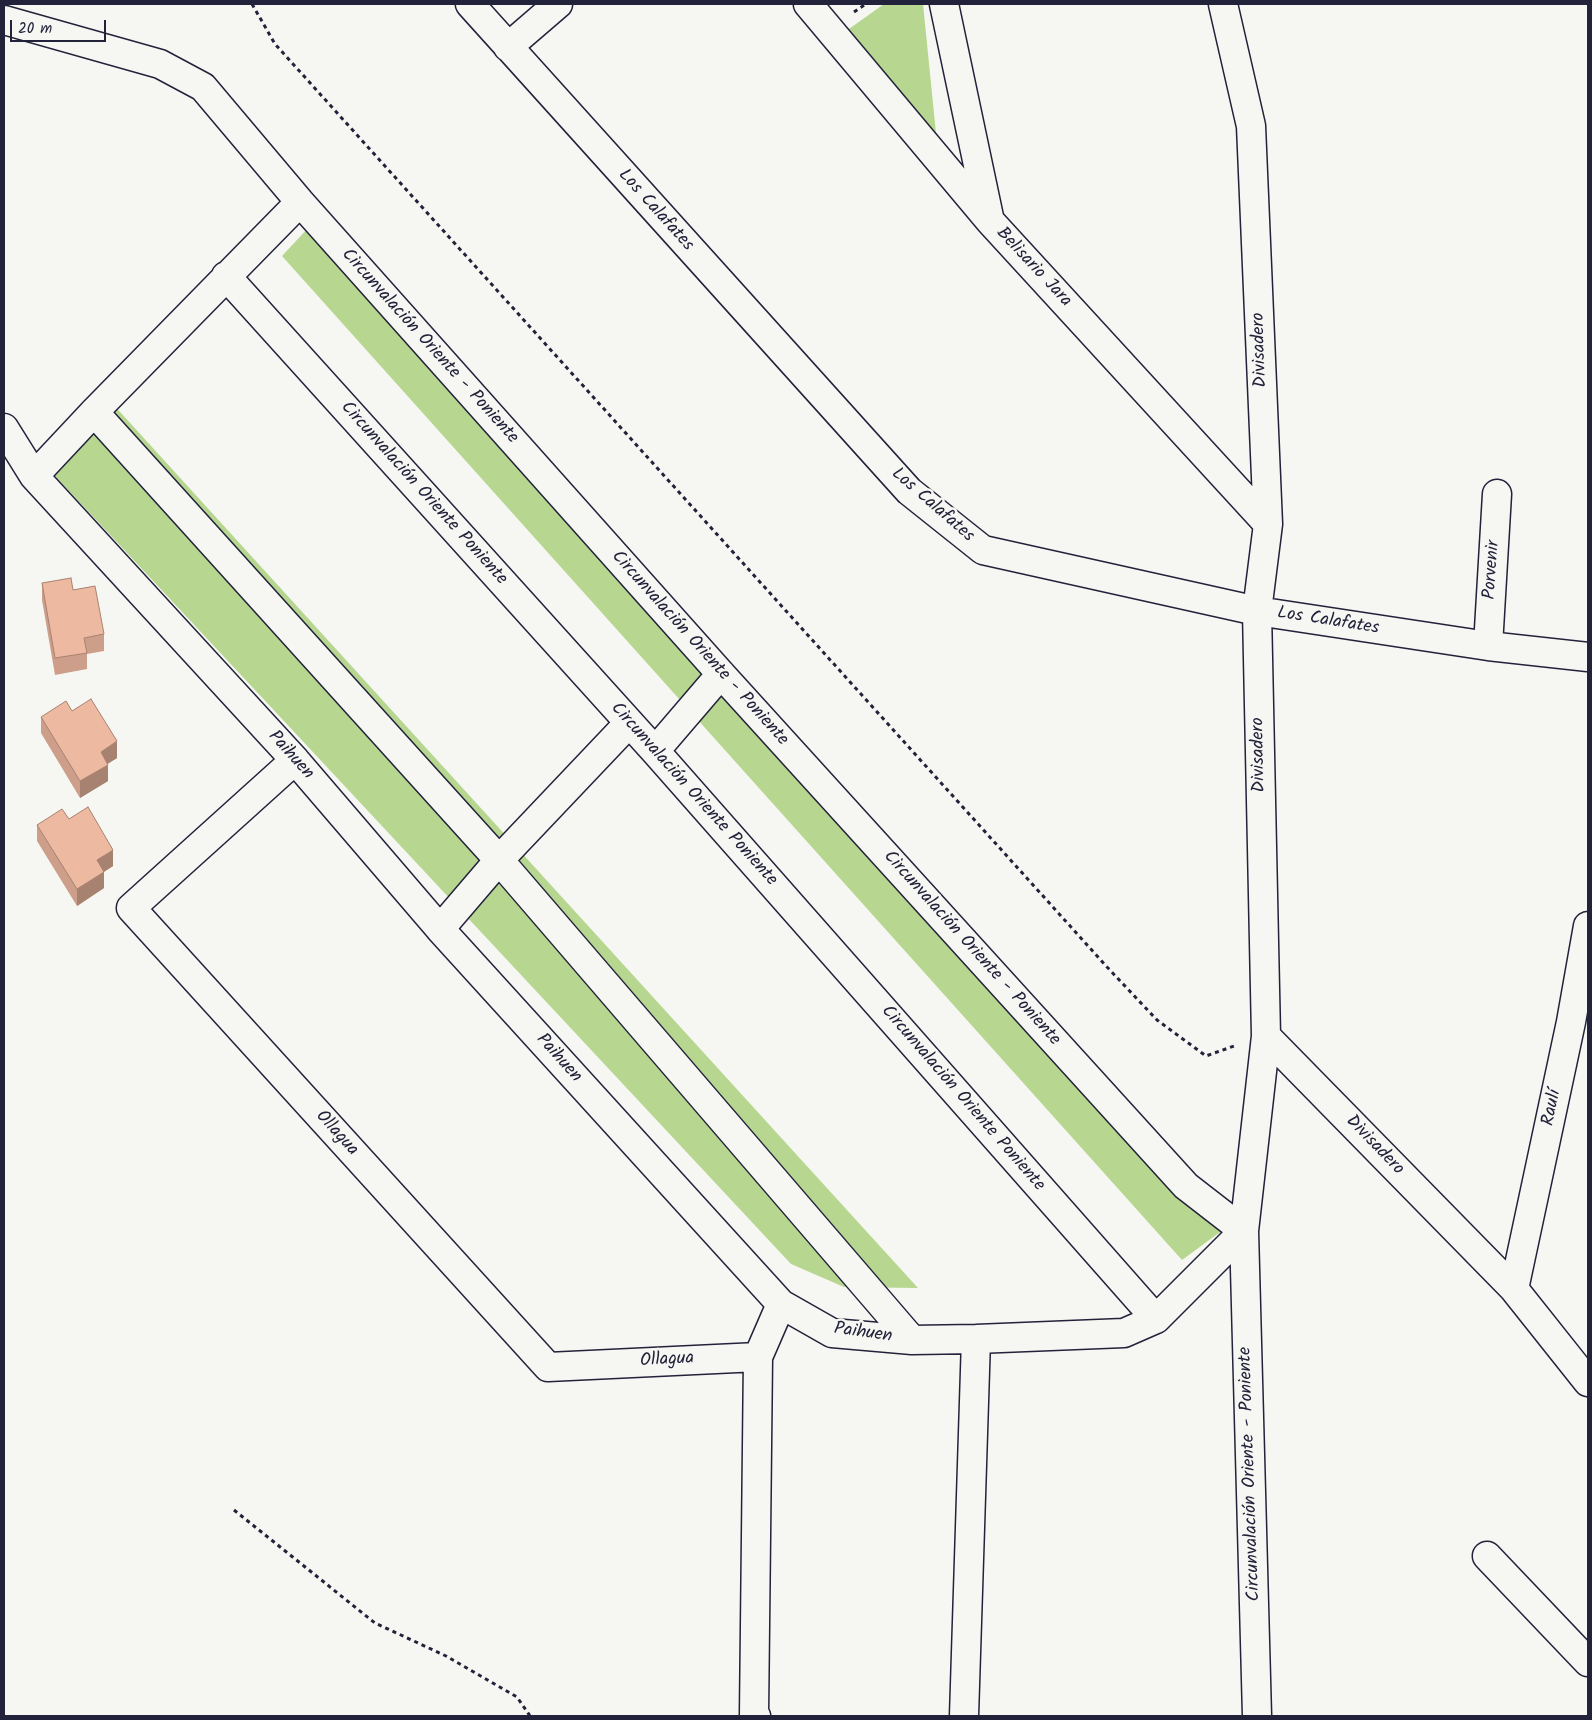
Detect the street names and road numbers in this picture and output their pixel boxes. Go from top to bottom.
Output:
street label: Los Calafates [613,166,697,256]
street label: Belisario Jara [991,224,1075,312]
street label: Circunvalación Oriente - Poniente [336,245,522,449]
street label: Divisadero [1249,312,1273,388]
street label: Circunvalación Oriente Poniente [335,398,511,590]
street label: Los Calafates [886,464,978,548]
street label: Porvenir [1480,540,1506,600]
street label: Circunvalación Oriente - Poniente [606,547,792,751]
street label: Los Calafates [1275,603,1381,641]
street label: Circunvalación Oriente Poniente [605,699,781,891]
street label: Divisadero [1249,717,1271,793]
street label: Paihuen [262,727,318,785]
street label: Circunvalación Oriente - Poniente [878,847,1064,1051]
street label: Circunvalación Oriente Poniente [875,1002,1049,1196]
street label: Paihuen [530,1030,586,1088]
street label: Raulí [1539,1088,1567,1128]
street label: Ollagua [310,1107,362,1161]
street label: Divisadero [1340,1111,1408,1181]
street label: Paihuen [833,1319,893,1349]
street label: Circunvalación Oriente - Poniente [1236,1346,1266,1602]
street label: Ollagua [639,1349,695,1373]

